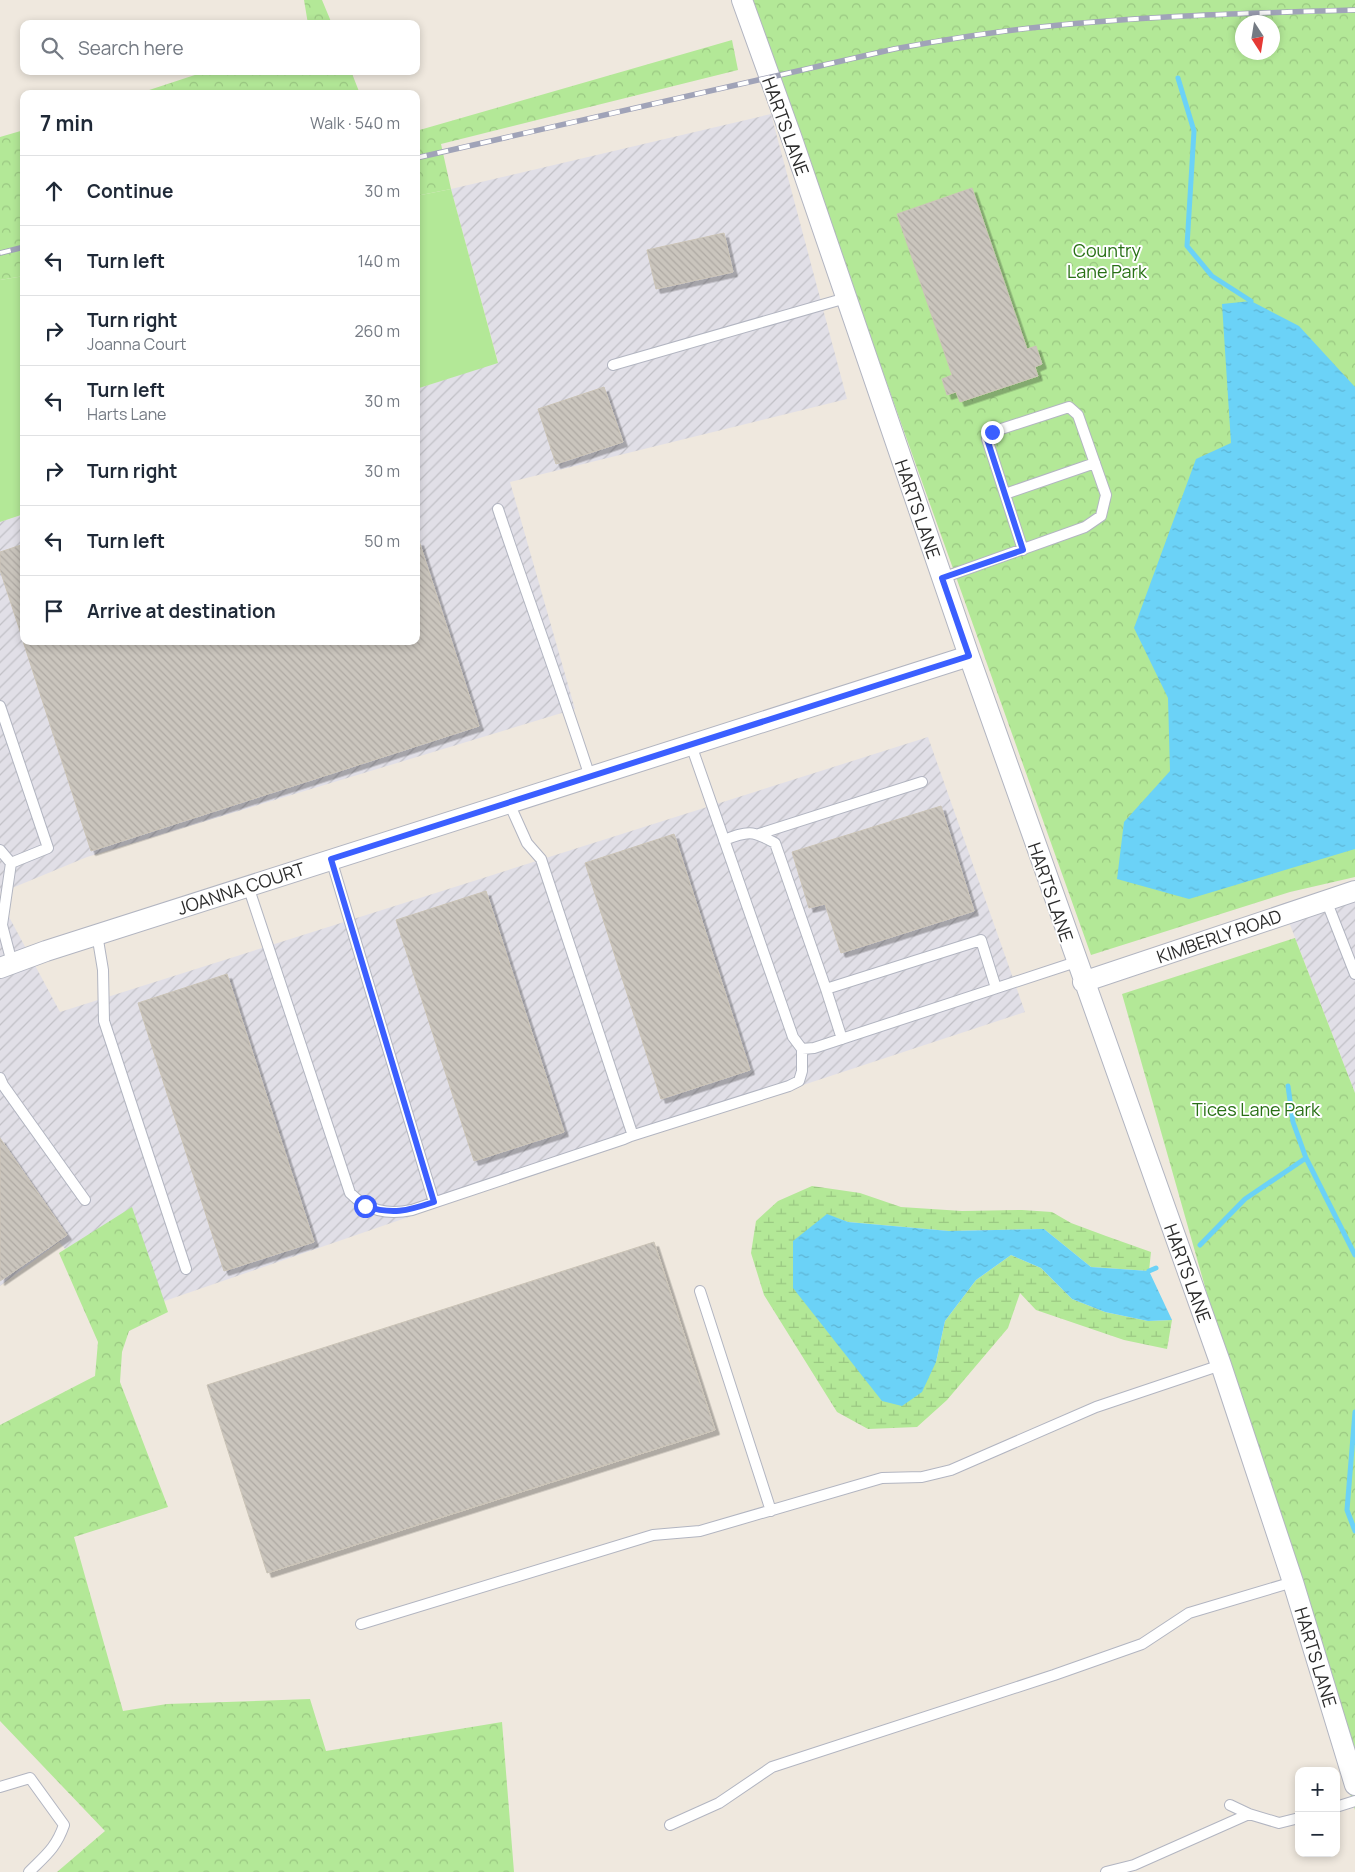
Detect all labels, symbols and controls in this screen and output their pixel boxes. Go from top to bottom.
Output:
north arrow [1235,15,1280,60]
search box [20,20,420,75]
icon: search [38,34,66,62]
text: Search here [78,35,184,61]
street label: HARTS LANE [757,73,815,179]
text: 7 min [40,109,93,137]
text: Walk · 540 m [310,112,400,134]
icon: ahead [40,177,68,205]
text: Continue [87,178,173,204]
text: 30 m [365,180,400,202]
park label: Country Lane Park [1067,238,1148,283]
icon: left [40,247,68,275]
text: Turn left [87,248,165,274]
text: 140 m [358,250,400,272]
text: Turn right [87,307,177,333]
icon: right [40,317,68,345]
text: 260 m [354,320,400,342]
text: Joanna Court [87,333,186,355]
text: Turn left [87,377,165,403]
icon: left [40,387,68,415]
text: 30 m [365,390,400,412]
text: Harts Lane [87,403,166,425]
route end [981,421,1004,444]
street label: HARTS LANE [890,456,946,562]
icon: right [40,457,68,485]
text: Turn right [87,458,177,484]
text: 30 m [365,460,400,482]
icon: left [40,527,68,555]
text: Turn left [87,528,165,554]
text: 50 m [364,530,400,552]
icon: arrive [40,597,68,625]
text: Arrive at destination [87,598,276,624]
street label: HARTS LANE [1023,839,1079,945]
street label: JOANNA COURT [174,856,308,920]
street label: KIMBERLY ROAD [1153,903,1285,969]
park label: Tices Lane Park [1192,1097,1321,1121]
route start [354,1195,377,1218]
street label: HARTS LANE [1159,1220,1217,1326]
street label: HARTS LANE [1289,1604,1343,1710]
map controls [1295,1767,1340,1857]
button: + [1295,1767,1340,1812]
button: − [1295,1812,1340,1857]

